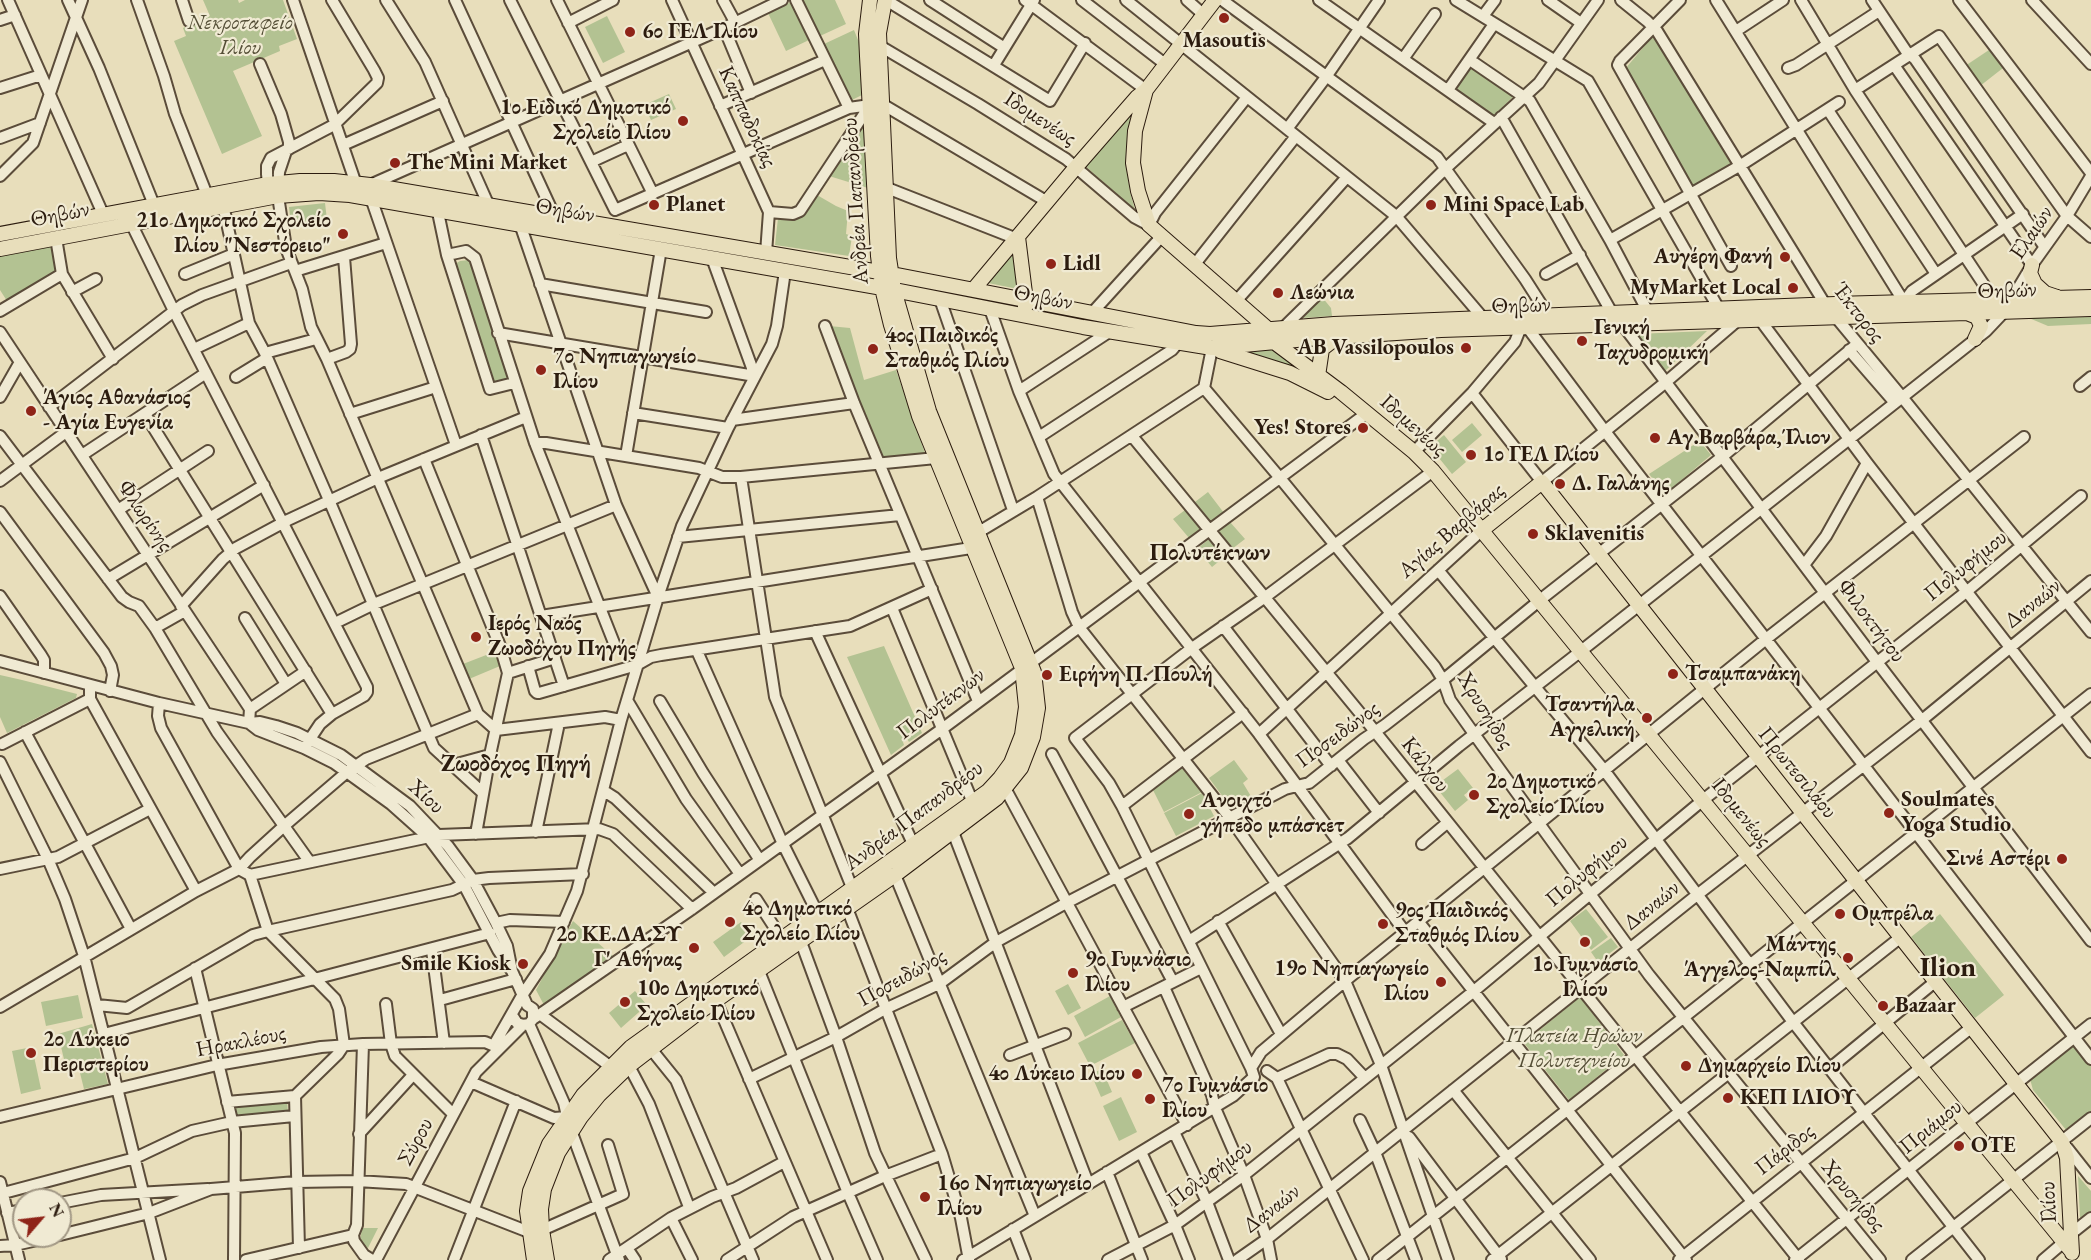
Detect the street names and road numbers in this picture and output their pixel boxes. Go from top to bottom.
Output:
street label: Καππαδοκίας [712,62,782,172]
street label: Ιδομενέως [999,86,1081,152]
street label: Ανδρέα Παπανδρέου [837,117,875,285]
street label: Θηβών [533,193,597,229]
street label: Θηβών [28,196,92,234]
street label: Ελαιών [2005,201,2059,265]
street label: Θηβών [1977,277,2037,305]
street label: Έκτορος [1826,278,1890,348]
street label: Θηβών [1011,279,1075,317]
street label: Θηβών [1491,292,1551,320]
street label: Ιδομενέως [1374,389,1452,463]
street label: Φλωρίνης [112,475,178,557]
street label: Αγίας Βαρβάρας [1393,478,1511,584]
street label: Πολυφήμου [1919,525,2013,607]
street label: Δαναών [1999,573,2067,635]
street label: Φιλοκτήτου [1831,574,1911,668]
street label: Πολυτέκνων [892,662,990,746]
street label: Χρυσηίδος [1451,668,1519,754]
street label: Ποσειδώνος [1291,696,1385,774]
street label: Πρωτεσιλάου [1752,722,1842,824]
street label: Κάλχου [1395,732,1455,798]
street label: Ανδρέα Παπανδρέου [839,755,989,877]
street label: Ιδομενέως [1705,773,1777,853]
street label: Χίου [403,774,449,820]
street label: Πολυφήμου [1541,829,1633,913]
street label: Δαναών [1618,875,1686,937]
street label: Ποσειδώνος [853,943,951,1013]
street label: Ηρακλέους [194,1020,288,1064]
street label: Πριάμου [1894,1094,1968,1160]
street label: Σύρου [392,1113,440,1171]
street label: Πάριδος [1750,1119,1820,1181]
street label: Πολυφήμου [1162,1134,1258,1214]
street label: Χρυσηίδος [1815,1155,1891,1237]
street label: Δαναών [1238,1179,1306,1239]
street label: Ιλίου [2035,1181,2063,1223]

